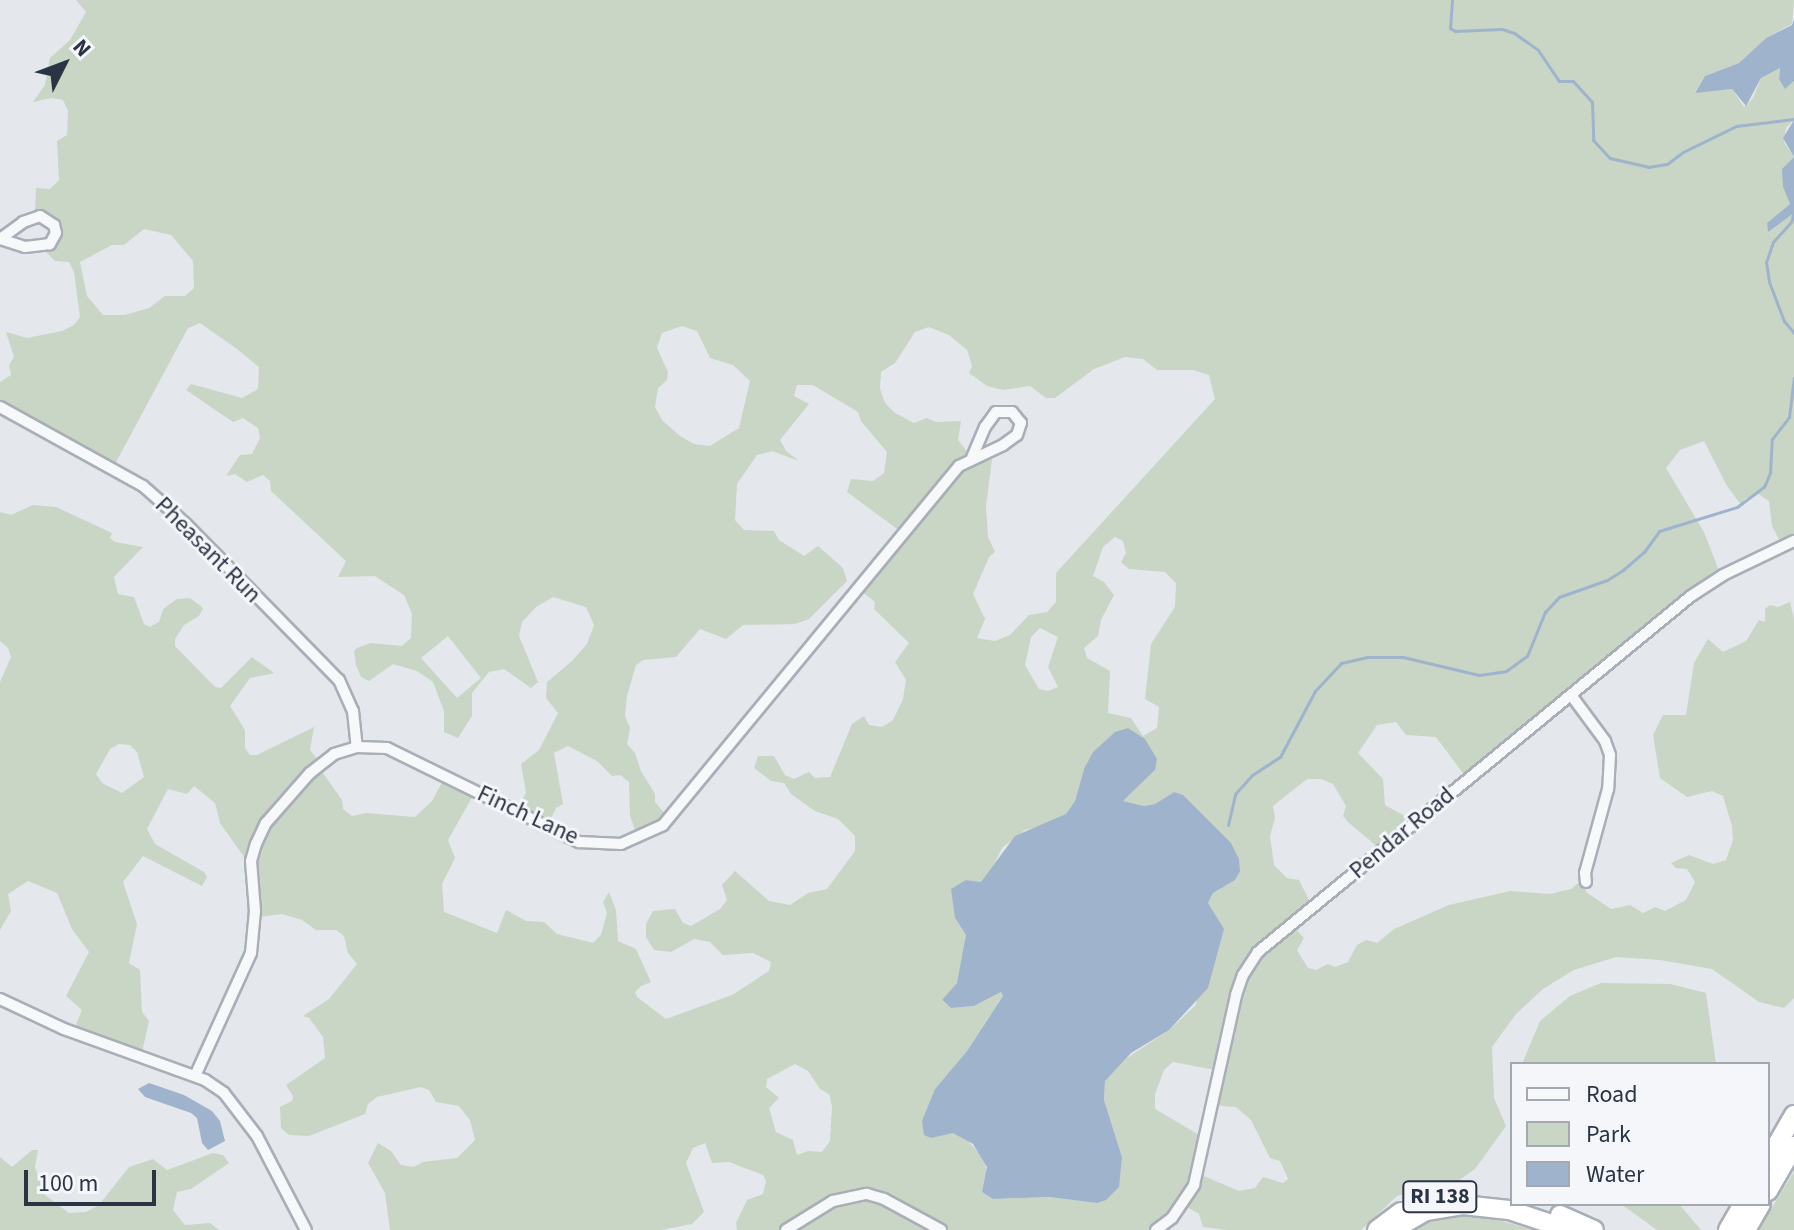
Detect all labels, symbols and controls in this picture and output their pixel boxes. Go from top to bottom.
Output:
north arrow [24,24,104,104]
text: N [65,32,99,64]
street label: Pheasant Run [149,491,267,609]
street label: Finch Lane [473,779,583,851]
street label: Pendar Road [1344,781,1460,885]
legend [1510,1062,1770,1206]
text: Road [1586,1077,1638,1112]
text: Park [1586,1117,1631,1152]
scale bar [28,1154,160,1204]
text: Water [1586,1157,1644,1192]
text: 100 m [38,1166,98,1201]
road number: RI 138 [1402,1179,1478,1215]

